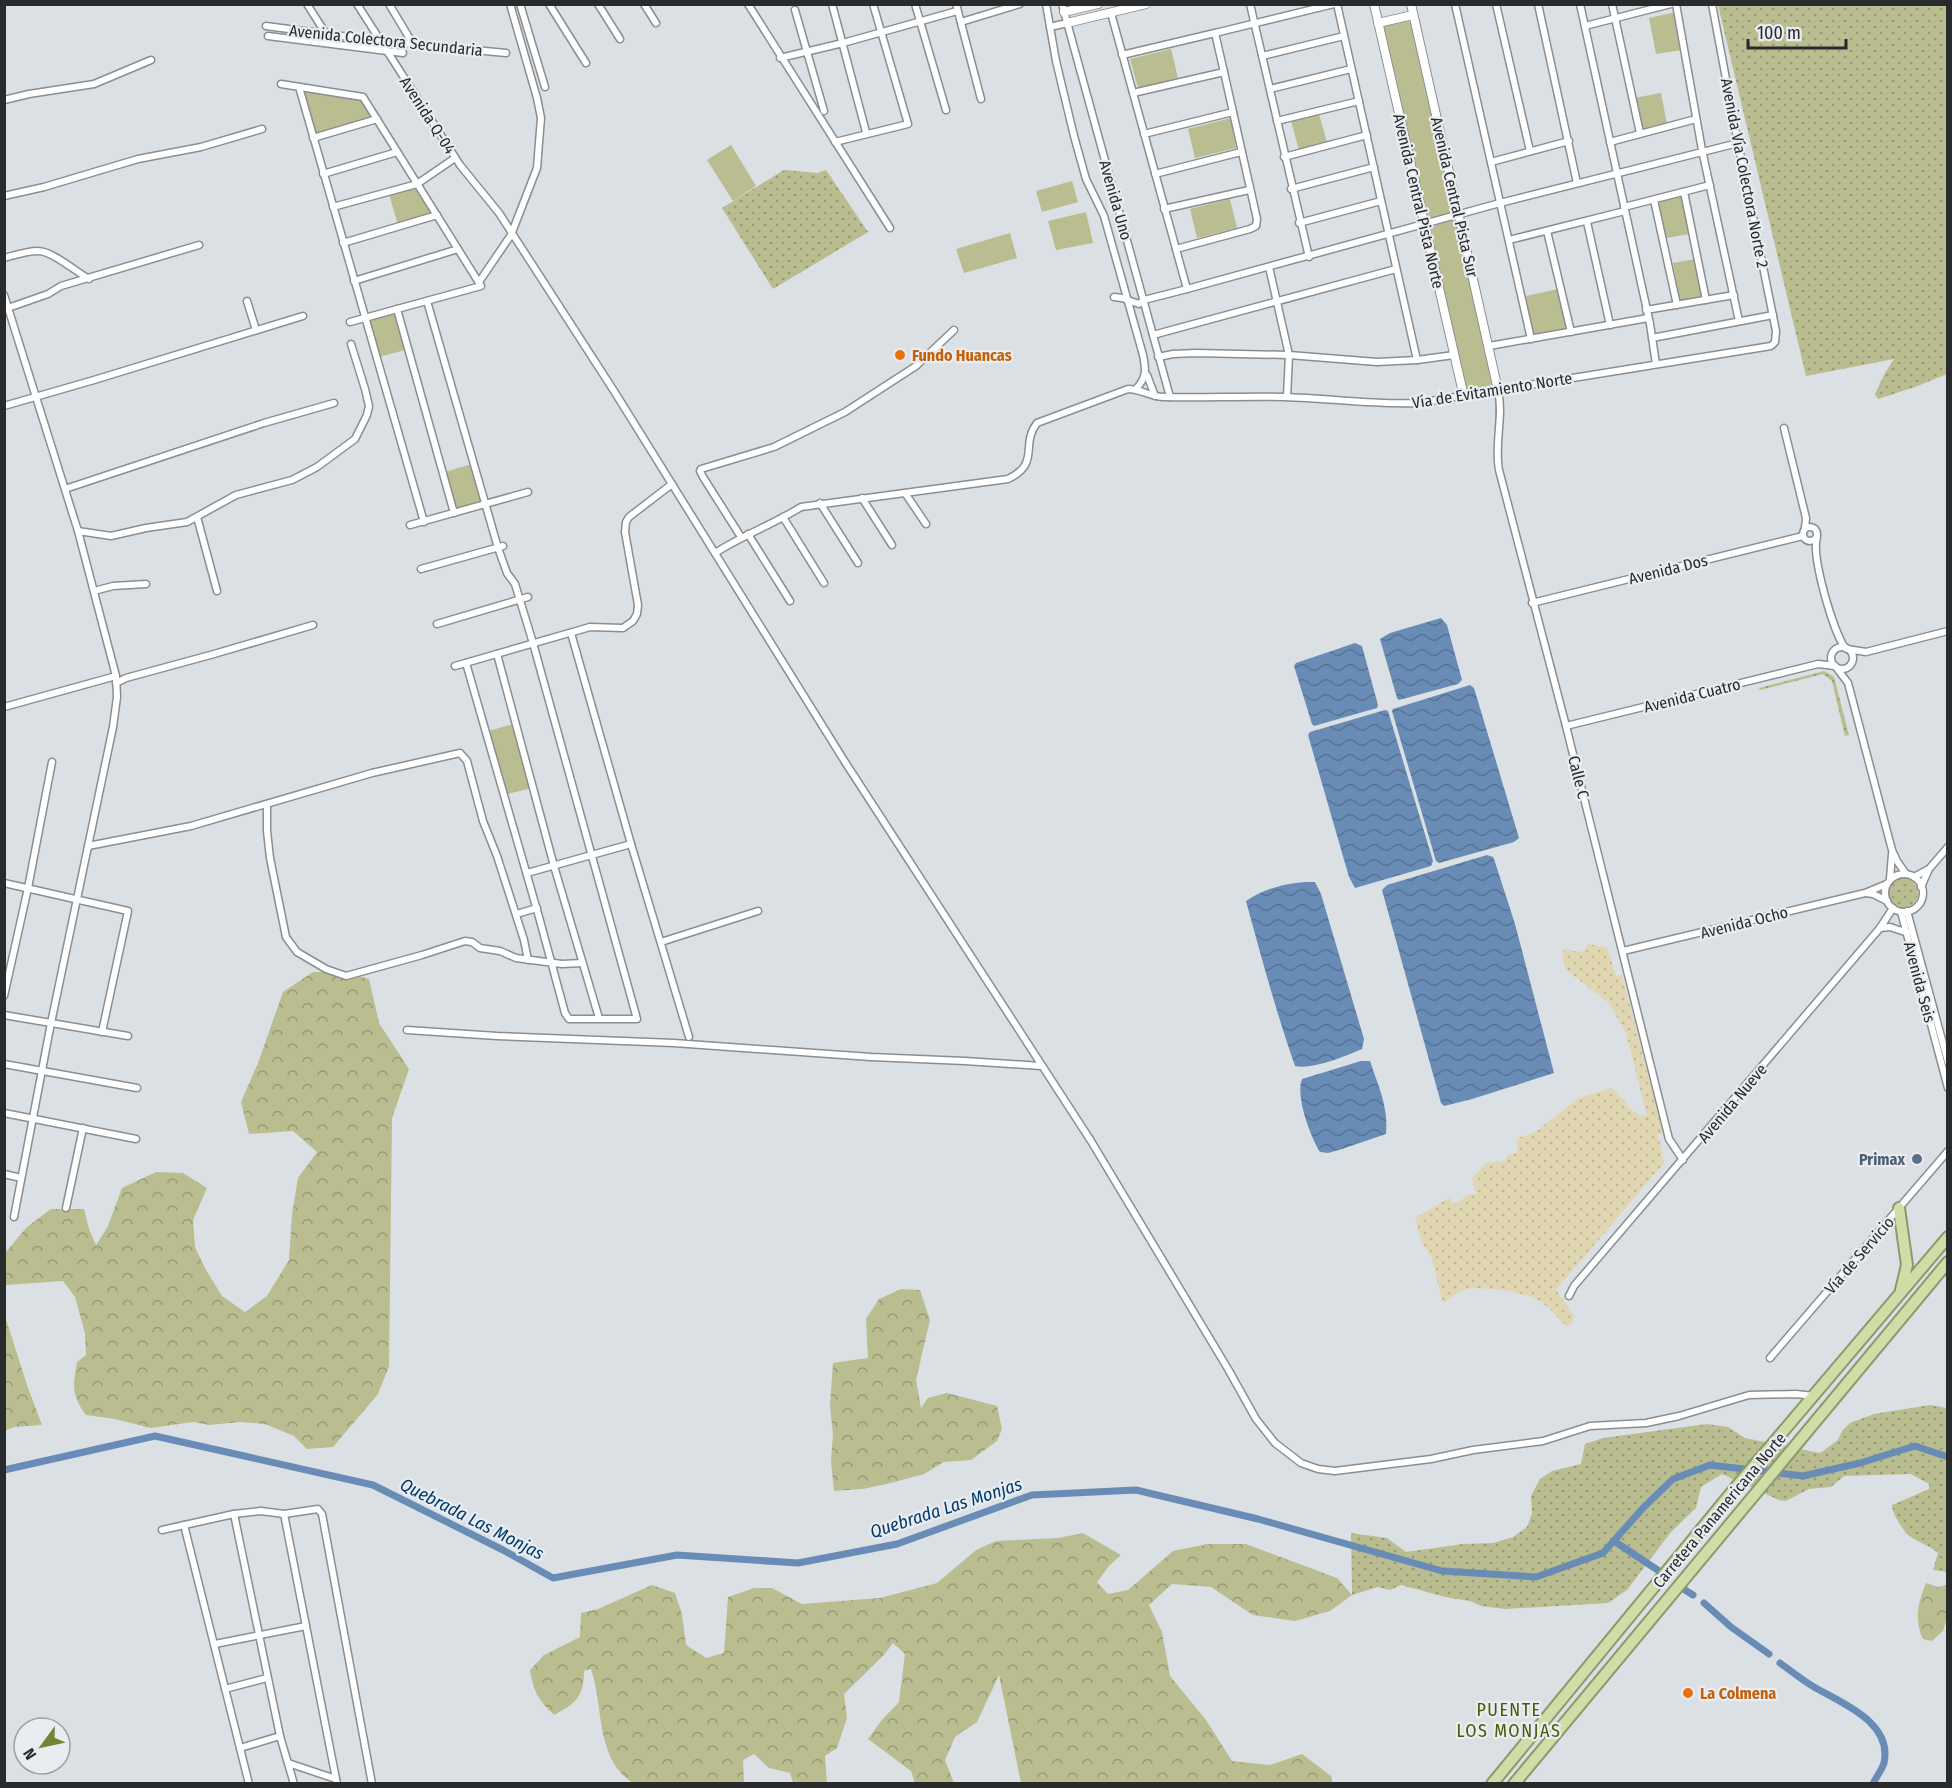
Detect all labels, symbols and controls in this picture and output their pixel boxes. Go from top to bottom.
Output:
scale bar [1748,12,1846,50]
street label: Avenida Colectora Secundaria [288,21,484,60]
text: 100 m [1757,22,1801,44]
street label: Avenida Q-04 [396,73,460,158]
street label: Avenida Vía Colectora Norte 2 [1717,77,1772,269]
street label: Avenida Central Pista Norte [1389,112,1448,290]
street label: Avenida Central Pista Sur [1427,115,1482,280]
street label: Avenida Uno [1095,158,1136,242]
place label: Fundo Huancas [912,346,1012,365]
marker: Fundo Huancas [893,348,907,362]
street label: Vía de Evitamiento Norte [1411,368,1574,413]
street label: Avenida Dos [1627,550,1710,588]
street label: Avenida Cuatro [1642,674,1742,717]
street label: Calle C [1564,754,1593,801]
street label: Avenida Ocho [1698,902,1790,943]
street label: Avenida Seis [1900,940,1939,1025]
street label: Avenida Nueve [1694,1060,1771,1147]
place label: Primax [1859,1150,1905,1169]
marker: Primax [1910,1152,1924,1166]
street label: Vía de Servicio [1821,1213,1898,1298]
street label: Carretera Panamericana Norte [1649,1429,1790,1592]
water label: Quebrada Las Monjas [396,1473,548,1565]
water label: Quebrada Las Monjas [867,1473,1025,1543]
place label: La Colmena [1700,1684,1776,1703]
marker: La Colmena [1681,1686,1695,1700]
district label: PUENTE LOS MONJAS [1457,1699,1561,1742]
north arrow [12,1716,72,1776]
text: N [19,1745,40,1763]

